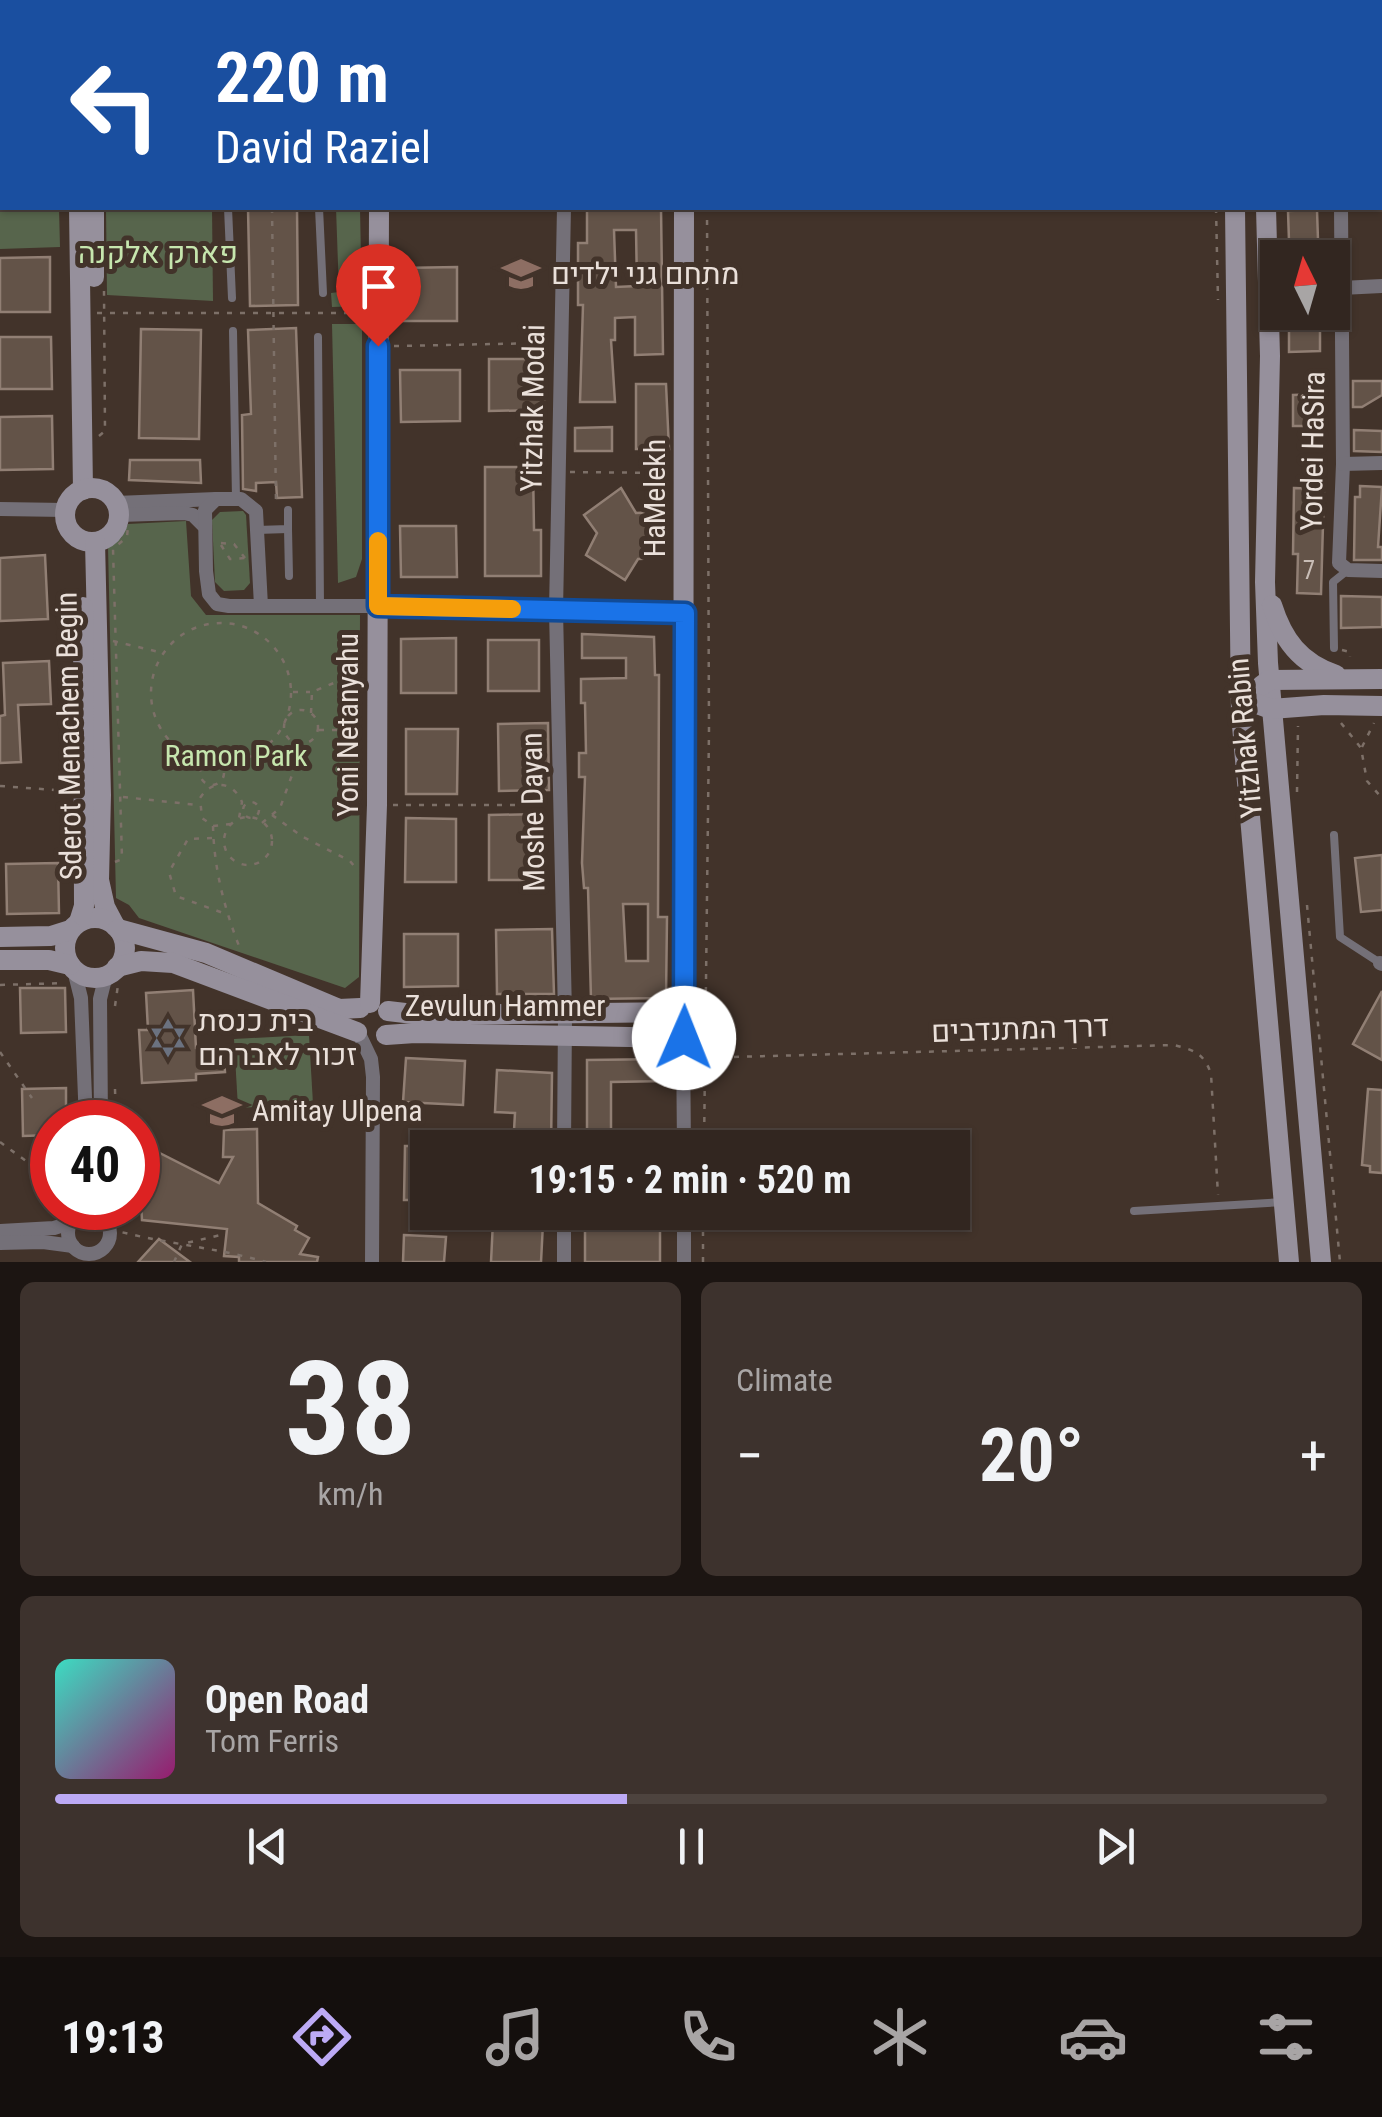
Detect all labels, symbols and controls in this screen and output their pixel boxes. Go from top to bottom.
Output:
text: 220 m [215,37,389,119]
icon: left [50,40,180,170]
text: David Raziel [215,121,431,174]
park label: פארק אלקנה [78,235,238,270]
north arrow [1260,240,1350,330]
map controls [1260,240,1350,330]
pin [336,244,421,347]
school or university icon: מתחם גני ילדים [500,253,542,295]
place label: מתחם גני ילדים [551,256,740,291]
icon: arrive [351,259,406,314]
street label: Yitzhak Modai [514,324,551,492]
street label: Yordei HaSira [1294,371,1331,531]
street label: HaMelekh [637,439,672,557]
house number: 7 [1303,556,1315,585]
street label: Sderot Menachem Begin [48,592,89,880]
street label: Yoni Netanyahu [330,633,365,817]
street label: Yitzhak Rabin [1220,657,1269,819]
street label: Moshe Dayan [514,732,551,892]
park label: Ramon Park [165,738,308,773]
position arrow [632,986,736,1090]
street label: Zevulun Hammer [405,988,605,1023]
place label: בית כנסת זכור לאברהם [198,1003,357,1072]
street label: דרך המתנדבים [930,1008,1109,1049]
synagogue icon: בית כנסת זכור לאברהם [147,1017,189,1059]
school or university icon: Amitay Ulpena [201,1090,243,1132]
place label: Amitay Ulpena [252,1093,423,1128]
speed limit sign: 40 [30,1100,160,1230]
text: 19:15 · 2 min · 520 m [529,1158,851,1202]
text: 38 [285,1333,416,1486]
text: Climate [736,1361,833,1399]
text: 20° [979,1411,1084,1499]
text: − [736,1424,764,1488]
text: + [1300,1424,1327,1488]
text: km/h [318,1475,383,1513]
text: Open Road [205,1678,369,1722]
text: Tom Ferris [205,1722,339,1760]
icon: previous [240,1819,295,1874]
icon: pause [664,1819,719,1874]
icon: next [1088,1819,1143,1874]
icon: directions [287,2002,357,2072]
icon: music [480,2002,550,2072]
icon: phone [673,2002,743,2072]
icon: climate [865,2002,935,2072]
icon: car [1058,2002,1128,2072]
icon: filters [1251,2002,1321,2072]
text: 19:13 [61,2011,165,2064]

